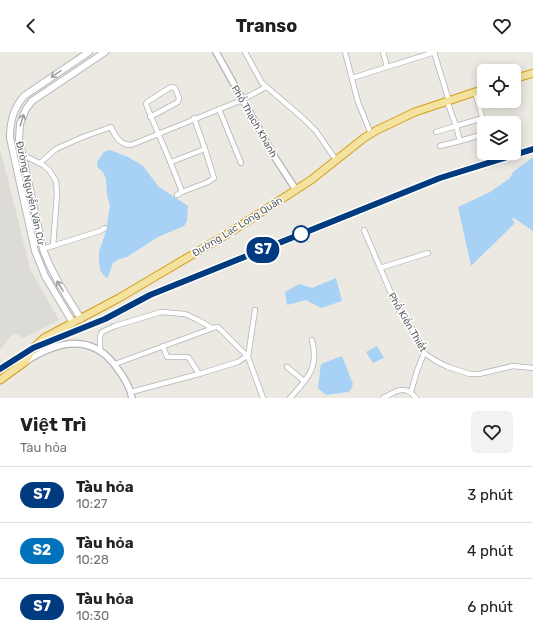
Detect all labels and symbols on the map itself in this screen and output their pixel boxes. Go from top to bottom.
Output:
one-way arrow [50,70,62,78]
street label: Phố Thạch Khanh [229,83,281,160]
one-way arrow [19,114,26,127]
street label: Đường Nguyễn Văn Cừ [13,140,47,247]
street label: Đường Lạc Long Quân [190,194,285,259]
unlabelled marker [292,225,310,243]
line badge: S7 [245,237,281,263]
one-way arrow [56,281,64,292]
street label: Phố Kiến Thiết [385,290,430,354]

